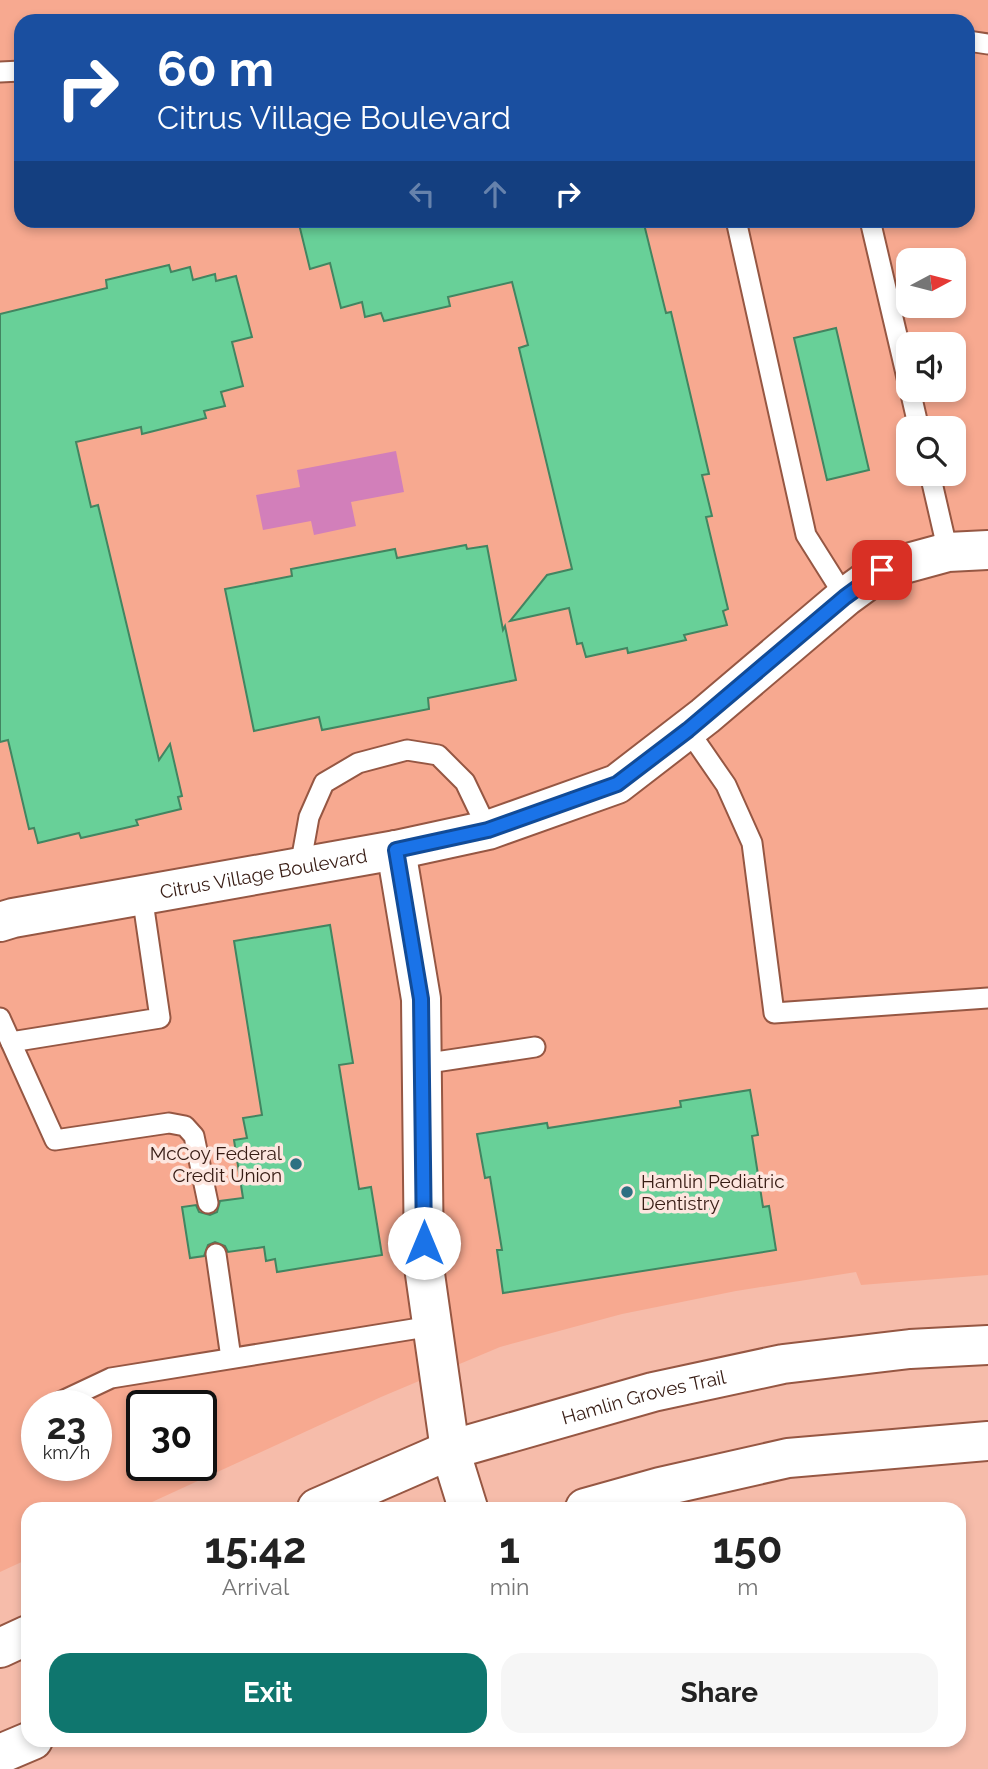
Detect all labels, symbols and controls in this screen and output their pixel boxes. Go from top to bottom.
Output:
text: 60 m [157,40,274,97]
icon: right [42,42,133,133]
text: Citrus Village Boulevard [157,99,511,136]
icon: left [403,175,441,213]
icon: ahead [476,175,514,213]
icon: right [549,175,587,213]
north arrow [896,248,966,318]
map controls [896,248,966,486]
button: sound [896,332,966,402]
button: search [896,416,966,486]
pin [852,540,912,600]
icon: arrive [863,551,901,589]
street label: Citrus Village Boulevard [158,844,369,903]
place label: McCoy Federal Credit Union [150,1142,283,1186]
marker: McCoy Federal Credit Union [288,1156,304,1172]
place label: Hamlin Pediatric Dentistry [641,1170,785,1214]
marker: Hamlin Pediatric Dentistry [619,1184,635,1200]
position arrow [387,1206,461,1280]
street label: Hamlin Groves Trail [559,1365,729,1429]
speed limit sign: 30 [126,1390,217,1481]
text: 23 [47,1406,86,1447]
text: km/h [43,1442,90,1463]
text: 15:42 [204,1524,306,1573]
text: 1 [499,1524,520,1573]
text: 150 [713,1524,783,1573]
text: Arrival [222,1573,289,1600]
text: min [490,1573,529,1600]
text: m [737,1573,758,1600]
button: Exit [49,1653,487,1733]
button: Share [501,1653,938,1733]

